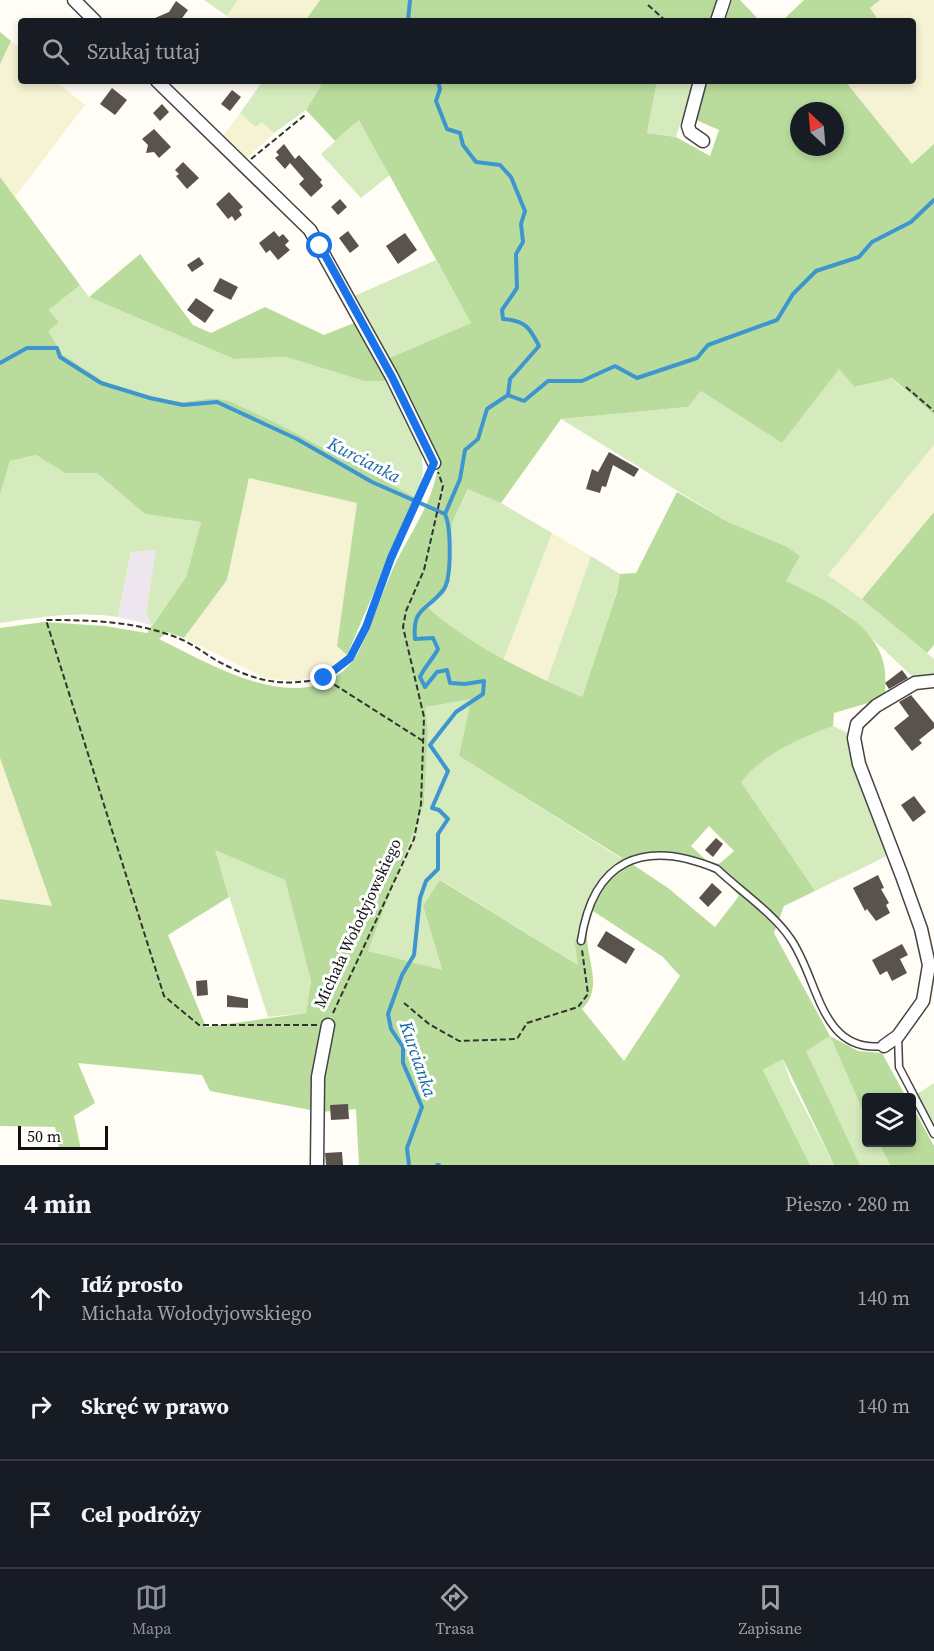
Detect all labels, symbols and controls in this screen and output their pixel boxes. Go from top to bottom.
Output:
search box [18,18,916,84]
icon: search [39,35,72,68]
text: Szukaj tutaj [87,36,200,66]
north arrow [790,102,844,156]
route start [306,232,332,258]
water label: Kurcianka [323,430,406,489]
route end [310,664,336,690]
street label: Michała Wołodyjowskiego [308,834,406,1011]
water label: Kurcianka [393,1017,443,1101]
map controls [862,1093,916,1147]
button: layers [862,1093,916,1147]
scale bar [18,1123,108,1150]
text: 50 m [27,1125,61,1147]
text: 4 min [24,1186,91,1222]
text: Pieszo · 280 m [785,1190,910,1218]
text: Idź prosto [81,1269,183,1299]
icon: ahead [24,1282,57,1315]
text: 140 m [857,1284,910,1312]
text: Michała Wołodyjowskiego [81,1299,312,1327]
icon: right [24,1390,57,1423]
text: Skręć w prawo [81,1391,229,1421]
text: 140 m [857,1392,910,1420]
icon: arrive [24,1498,57,1531]
text: Cel podróży [81,1499,201,1529]
tab: Mapa [132,1581,171,1639]
tab: Trasa [435,1581,474,1639]
tab: Zapisane [738,1581,802,1639]

